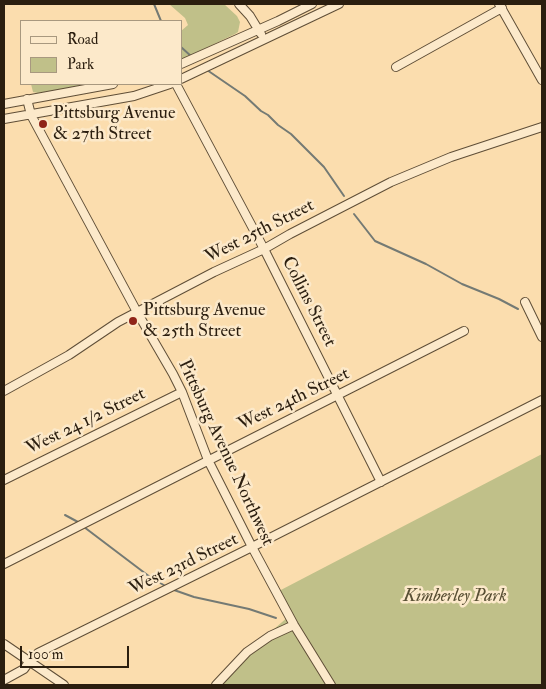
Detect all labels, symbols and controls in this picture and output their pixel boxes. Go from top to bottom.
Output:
legend [20,20,182,85]
text: Road [67,30,98,49]
text: Park [67,55,94,74]
place label: Pittsburg Avenue & 27th Street [53,103,175,146]
marker: Pittsburg Avenue & 27th Street [37,118,49,130]
street label: West 25th Street [202,195,318,269]
street label: Collins Street [276,253,340,351]
place label: Pittsburg Avenue & 25th Street [143,300,265,342]
marker: Pittsburg Avenue & 25th Street [127,315,139,327]
street label: Pittsburg Avenue Northwest [172,357,278,549]
street label: West 24th Street [235,364,353,436]
street label: West 24 1/2 Street [23,384,149,460]
street label: West 23rd Street [126,529,242,601]
park label: Kimberley Park [403,586,507,608]
scale bar [22,636,131,668]
text: 100 m [28,645,63,664]

